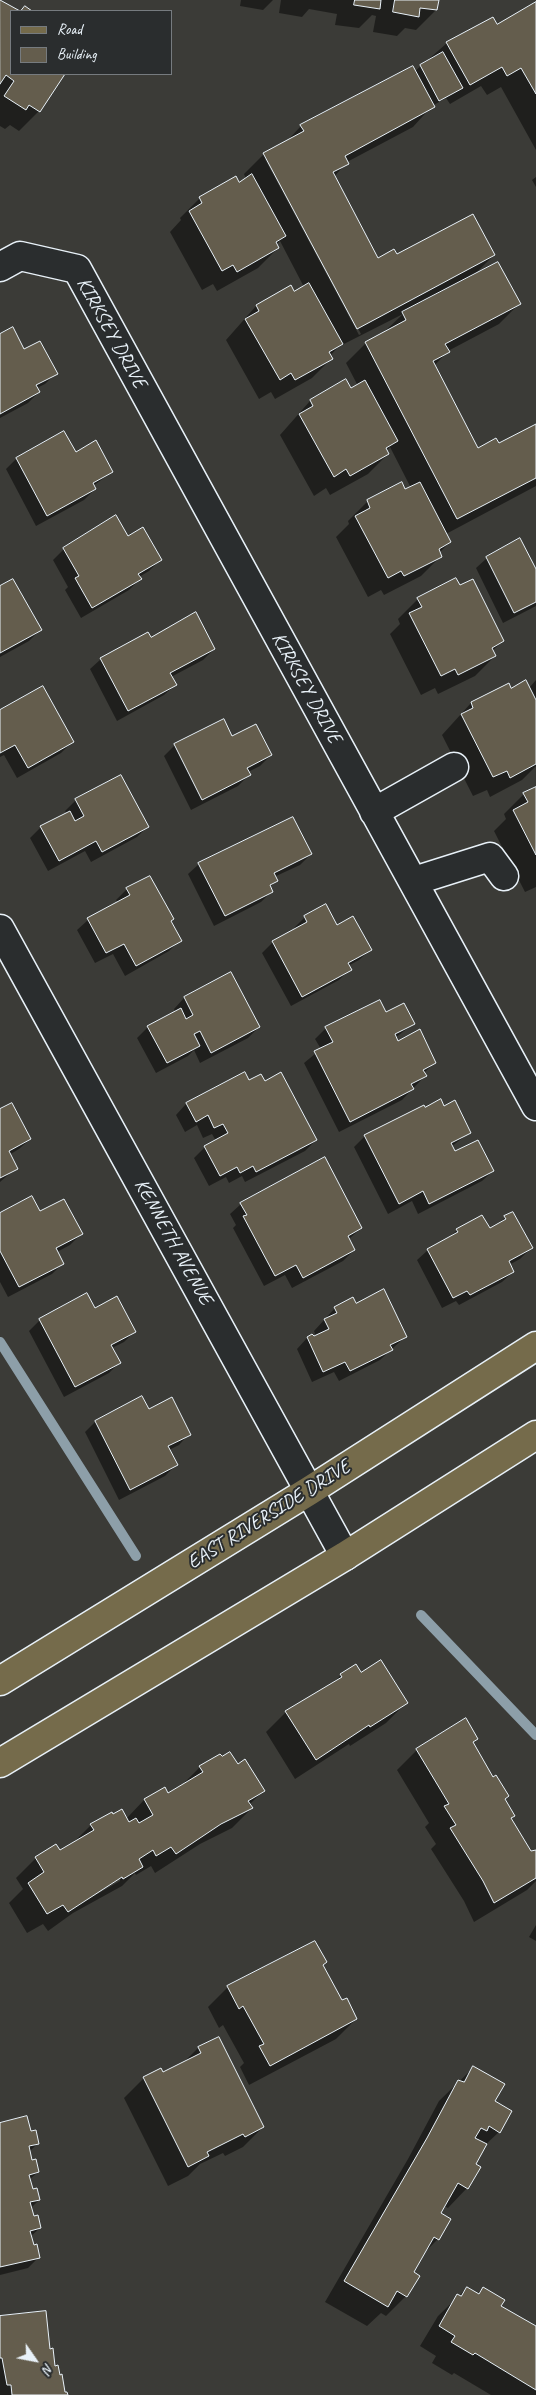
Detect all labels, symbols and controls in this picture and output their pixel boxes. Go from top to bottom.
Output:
legend [10,10,172,75]
text: Road [57,20,82,39]
text: Building [57,45,96,64]
street label: KIRKSEY DRIVE [71,273,151,393]
street label: KIRKSEY DRIVE [266,628,346,748]
street label: KENNETH AVENUE [129,1175,217,1309]
street label: EAST RIVERSIDE DRIVE [183,1455,355,1575]
north arrow [10,2335,60,2385]
text: N [39,2360,57,2377]

